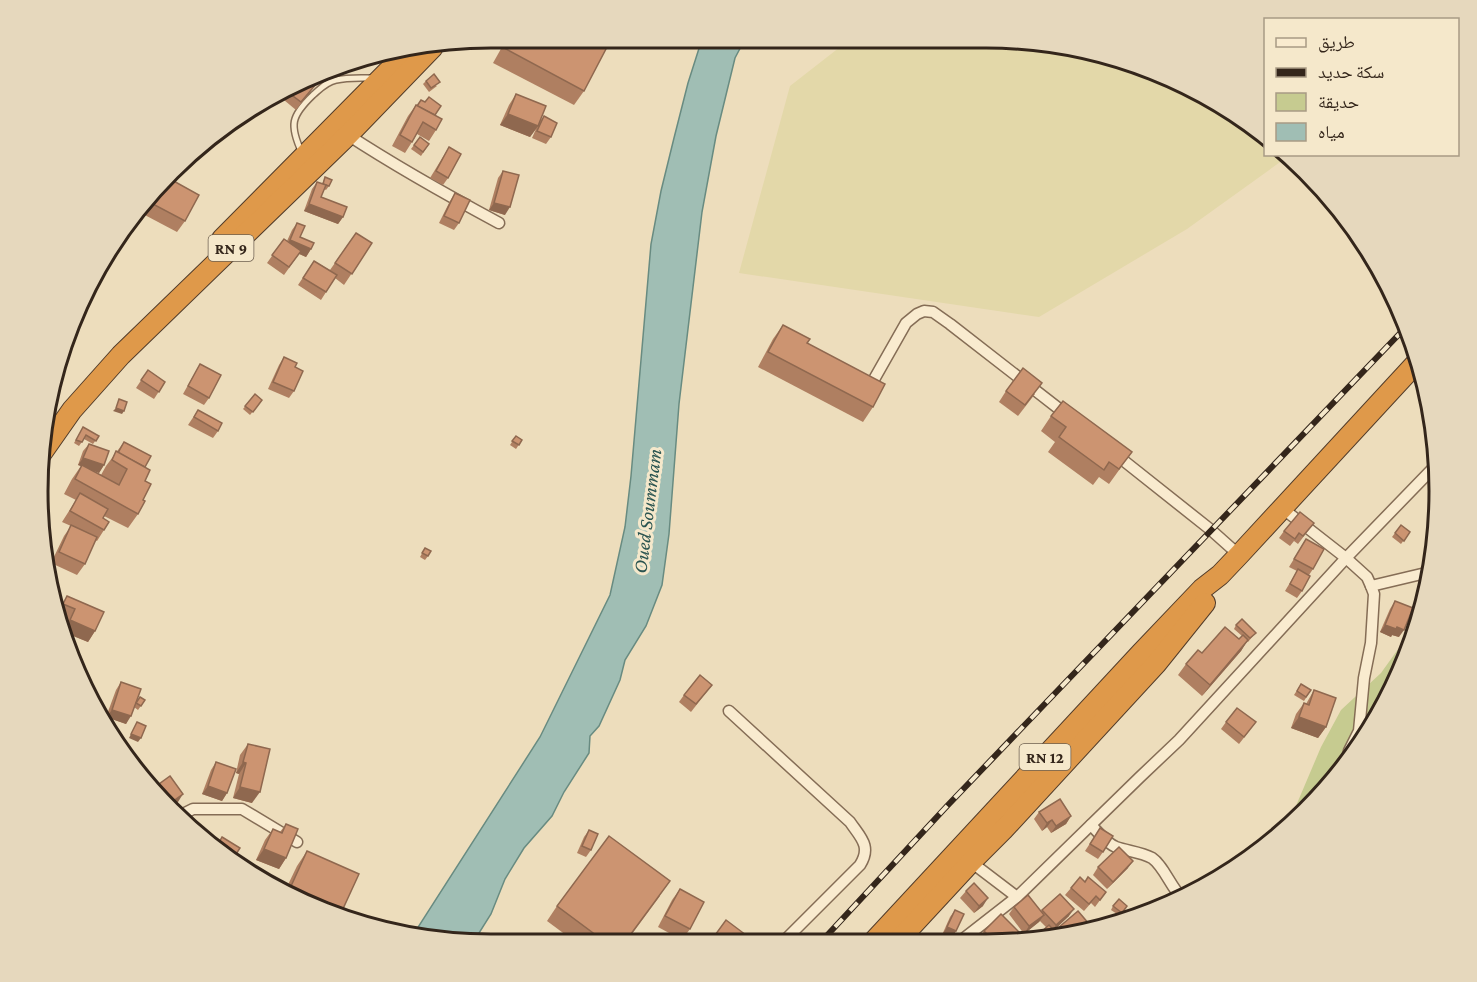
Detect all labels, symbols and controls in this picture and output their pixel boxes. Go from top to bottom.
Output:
legend [1264,18,1459,156]
text: طريق [1318,32,1355,53]
text: سكة حديد [1318,62,1384,82]
text: حديقة [1318,92,1359,112]
text: مياه [1318,122,1345,142]
road number: RN 9 [208,235,254,261]
water label: Oued Soummam [628,447,666,575]
road number: RN 12 [1020,744,1070,770]

